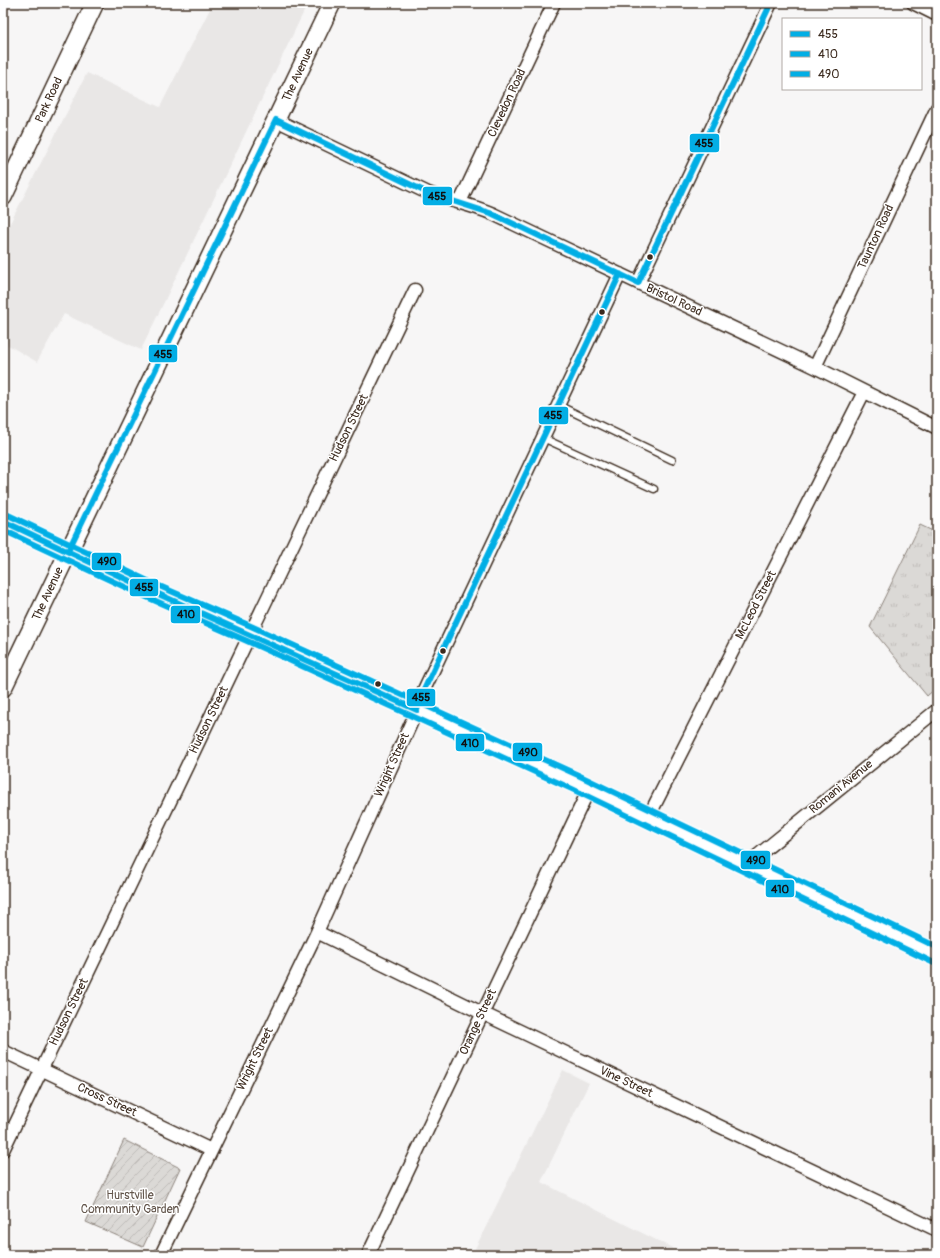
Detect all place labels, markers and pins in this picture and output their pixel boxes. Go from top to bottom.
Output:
unlabelled marker [645,252,655,262]
unlabelled marker [597,307,607,317]
unlabelled marker [438,646,448,656]
unlabelled marker [373,679,383,689]

